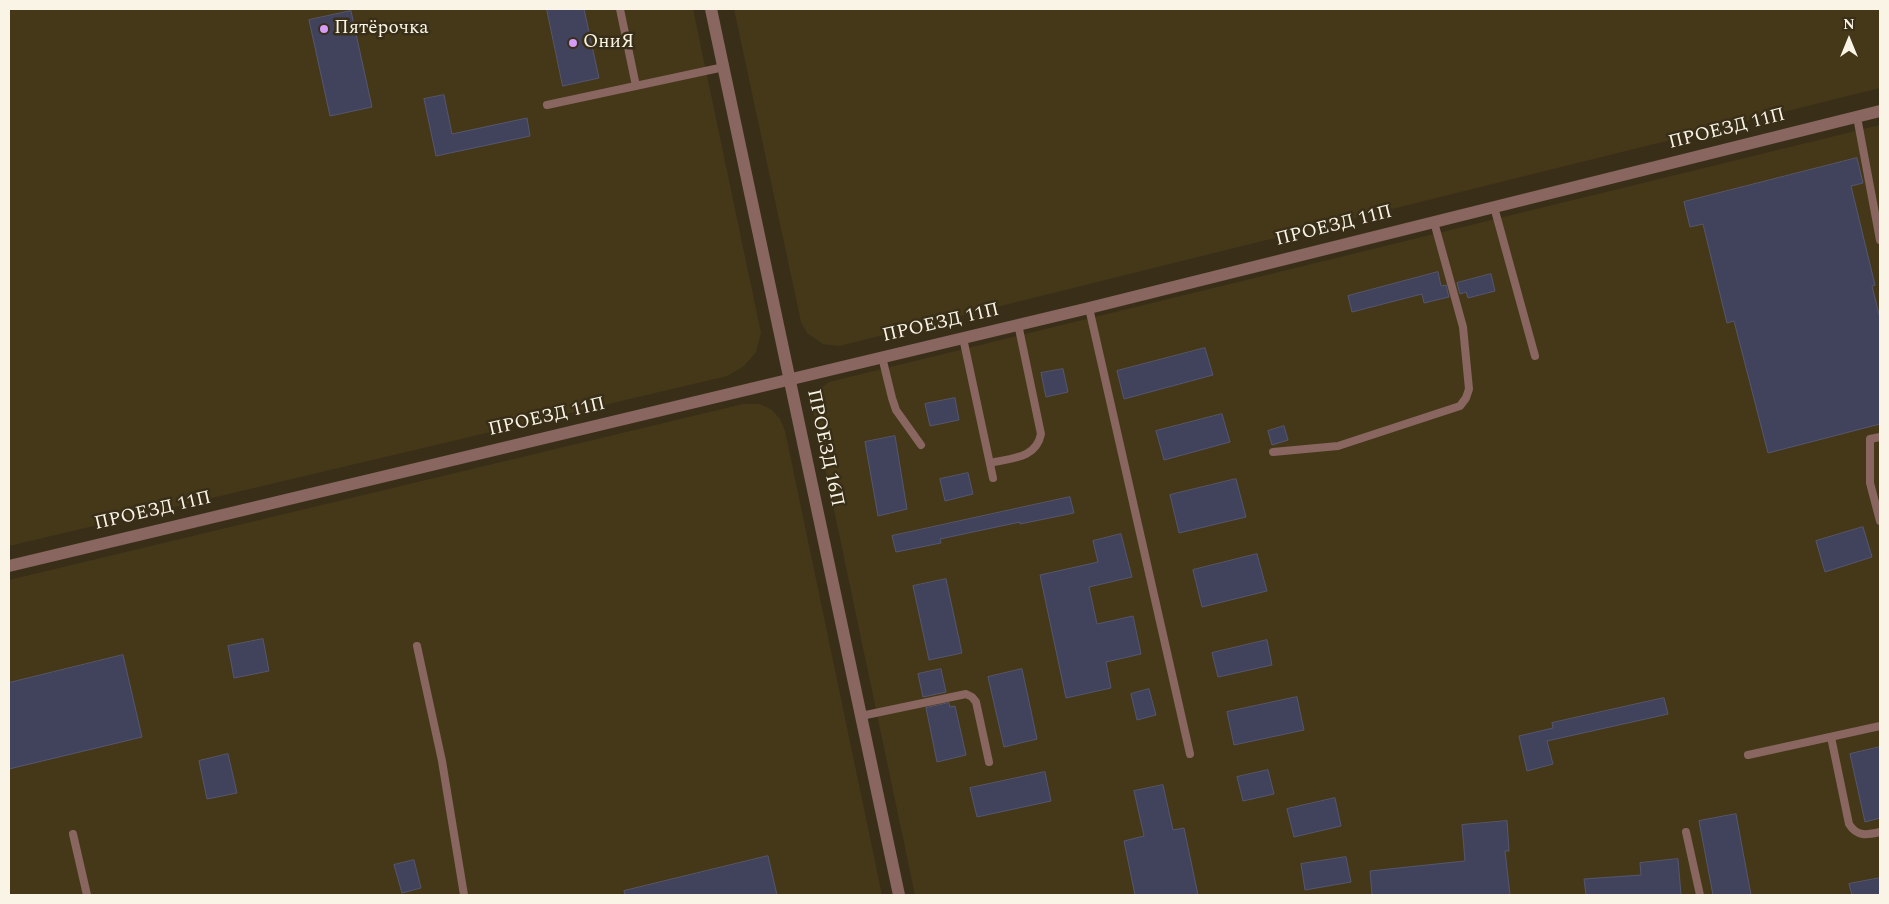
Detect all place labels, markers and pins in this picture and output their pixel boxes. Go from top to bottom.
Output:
place label: Пятёрочка [334,18,429,40]
marker: Пятёрочка [318,23,330,35]
place label: ОниЯ [583,32,634,54]
marker: ОниЯ [567,37,579,49]

